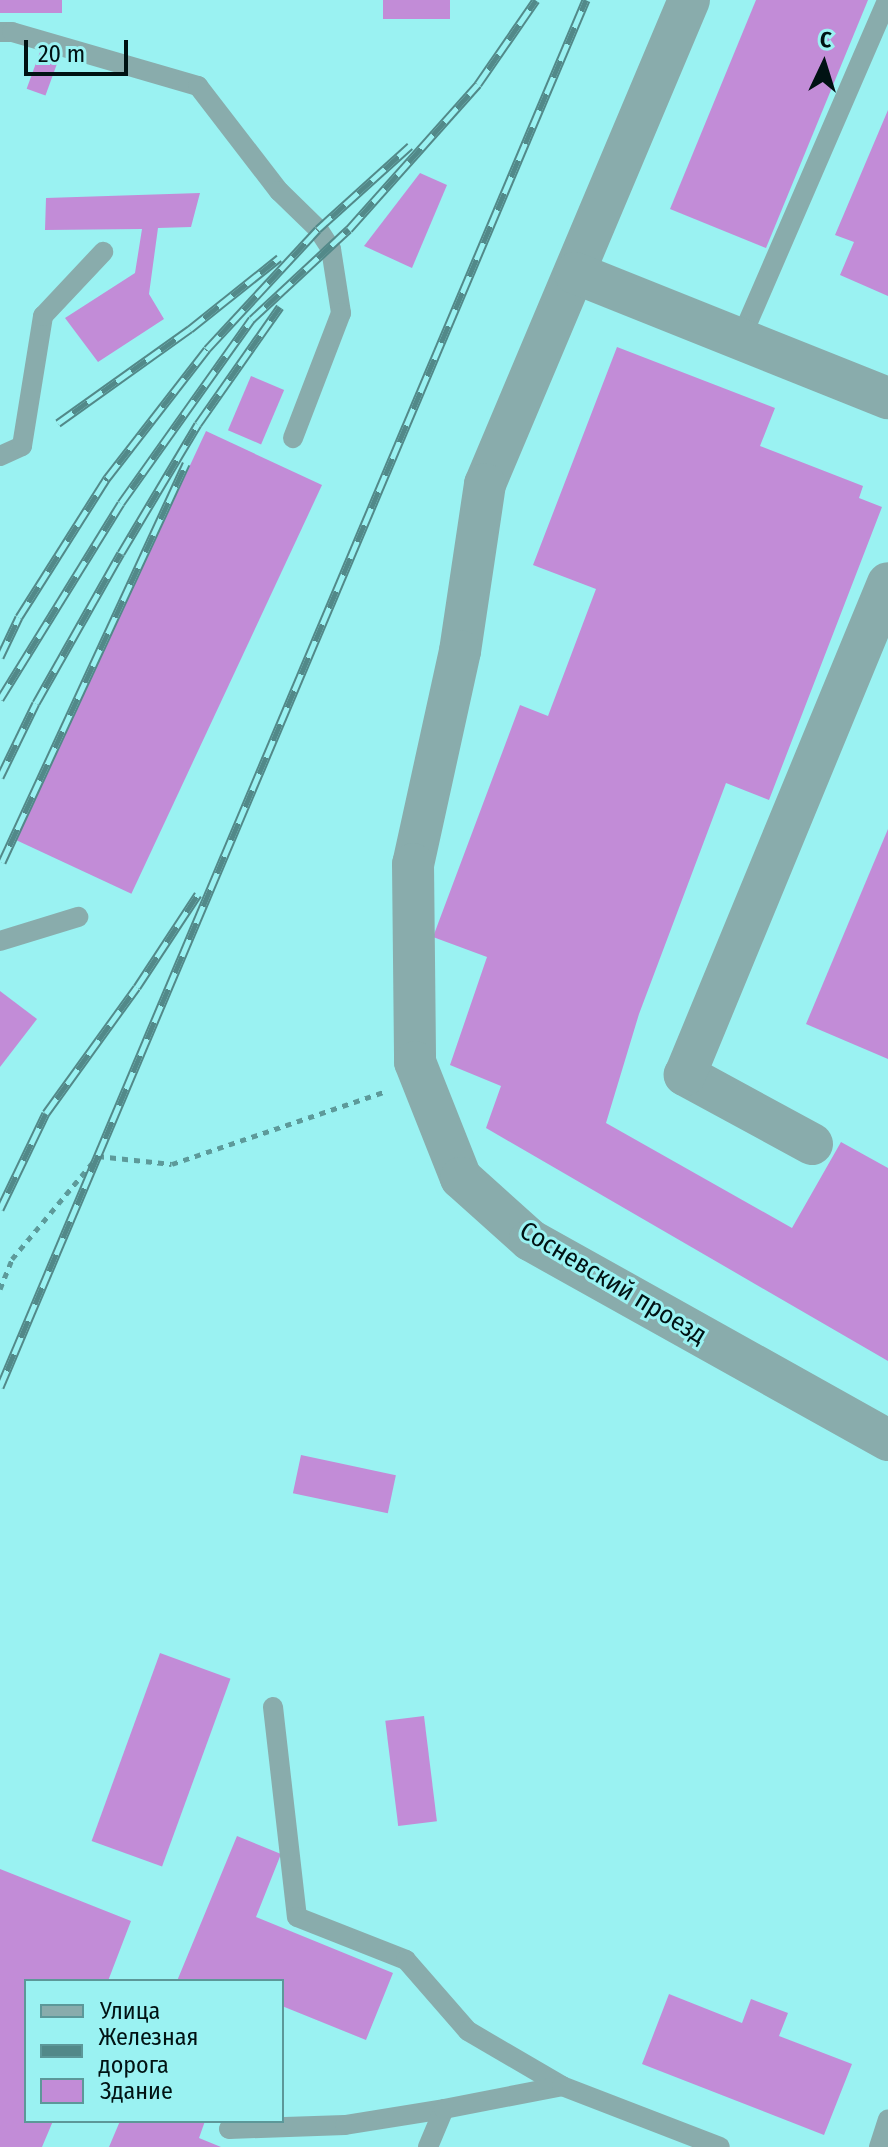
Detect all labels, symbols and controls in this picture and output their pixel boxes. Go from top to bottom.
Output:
scale bar [28,24,132,74]
north arrow [784,24,864,104]
text: С [819,26,832,53]
text: 20 m [38,40,85,68]
street label: Сосневский проезд [514,1215,712,1351]
legend [24,1979,284,2123]
text: Улица [100,1997,160,2025]
text: Железная дорога [99,2023,198,2079]
text: Здание [100,2077,173,2105]

